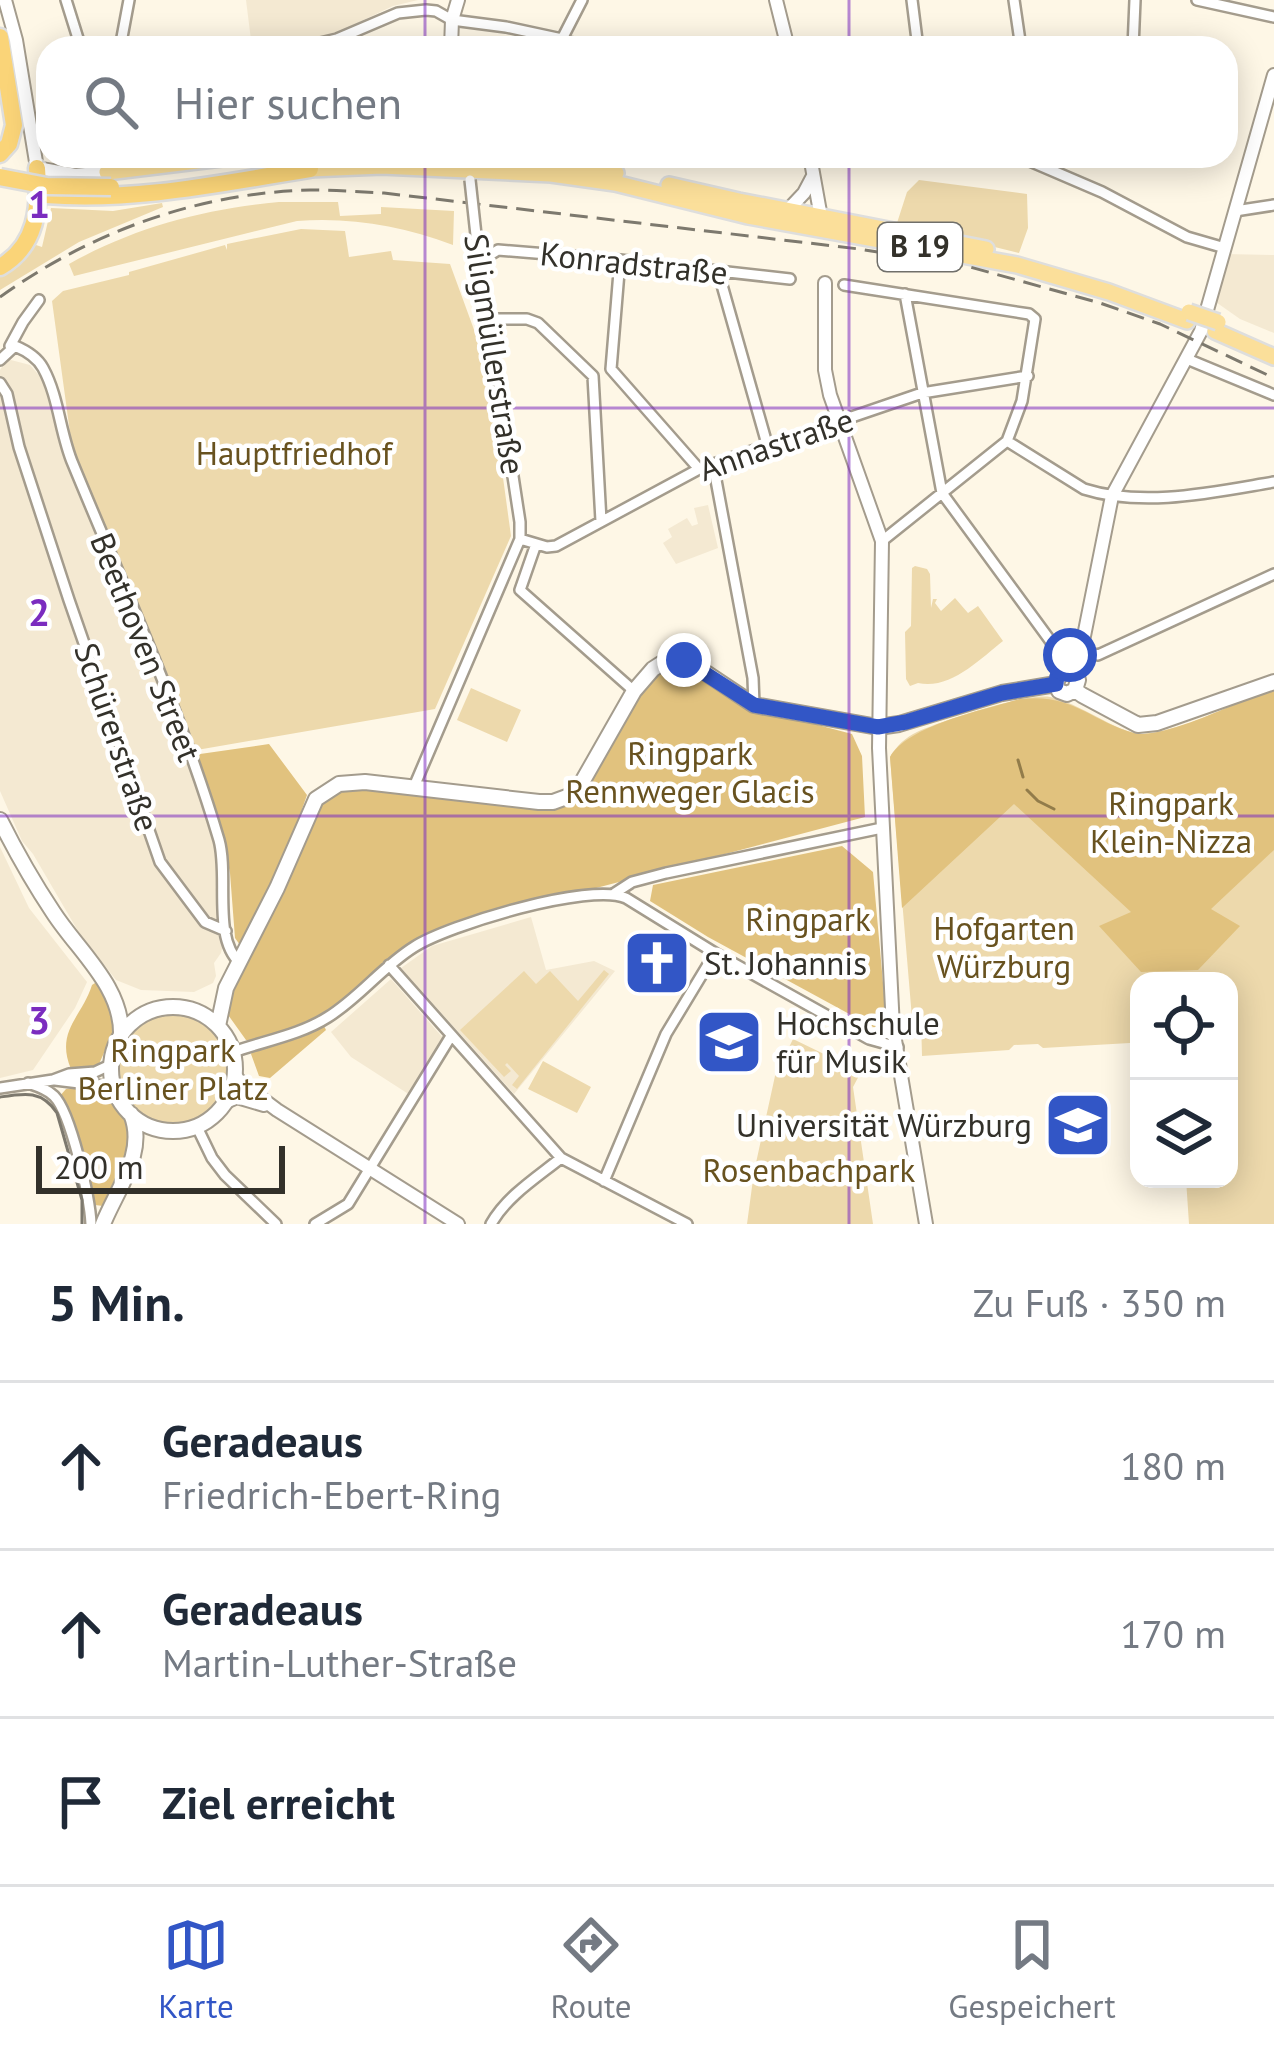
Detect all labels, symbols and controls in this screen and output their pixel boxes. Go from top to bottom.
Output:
search box [36,36,1238,168]
icon: search [78,69,144,135]
text: Hier suchen [174,73,402,131]
text: 1 [28,178,50,229]
road number: B 19 [878,223,962,271]
street label: Siligmüllerstraße [455,230,536,477]
street label: Konradstraße [538,231,730,294]
street label: Annastraße [693,397,859,490]
park label: Hauptfriedhof [196,431,394,474]
street label: Beethoven Street [81,526,212,767]
text: 2 [28,586,50,637]
route start [1043,628,1097,682]
route end [657,633,711,687]
street label: Schürerstraße [65,637,170,837]
park label: Ringpark Rennweger Glacis [565,731,815,812]
park label: Ringpark Klein-Nizza [1090,781,1252,862]
park label: Ringpark [745,897,871,940]
park label: Hofgarten Würzburg [933,906,1075,987]
church icon: St. Johannis [622,928,692,998]
place label: St. Johannis [704,941,867,984]
map controls [1130,972,1238,1188]
button: locate [1130,972,1238,1080]
text: 3 [28,994,50,1045]
place label: Hochschule für Musik [776,1001,940,1082]
school or university icon: Hochschule für Musik [694,1007,764,1077]
park label: Ringpark Berliner Platz [78,1028,268,1109]
button: layers [1130,1080,1238,1188]
school or university icon: Universität Würzburg [1043,1090,1113,1160]
place label: Universität Würzburg [736,1103,1032,1146]
scale bar [36,1140,285,1193]
text: 200 m [54,1145,144,1188]
park label: Rosenbachpark [703,1148,916,1191]
text: 5 Min. [48,1269,185,1335]
text: Zu Fuß · 350 m [973,1277,1226,1328]
text: Geradeaus [162,1411,363,1469]
icon: ahead [48,1433,114,1499]
text: 180 m [1120,1440,1226,1491]
text: Friedrich-Ebert-Ring [162,1469,502,1520]
text: Geradeaus [162,1579,363,1637]
icon: ahead [48,1601,114,1667]
text: 170 m [1120,1608,1226,1659]
text: Martin-Luther-Straße [162,1637,517,1688]
icon: arrive [48,1769,114,1835]
text: Ziel erreicht [162,1773,395,1831]
tab: Karte [158,1912,234,2027]
tab: Route [550,1912,632,2027]
tab: Gespeichert [948,1912,1116,2027]

